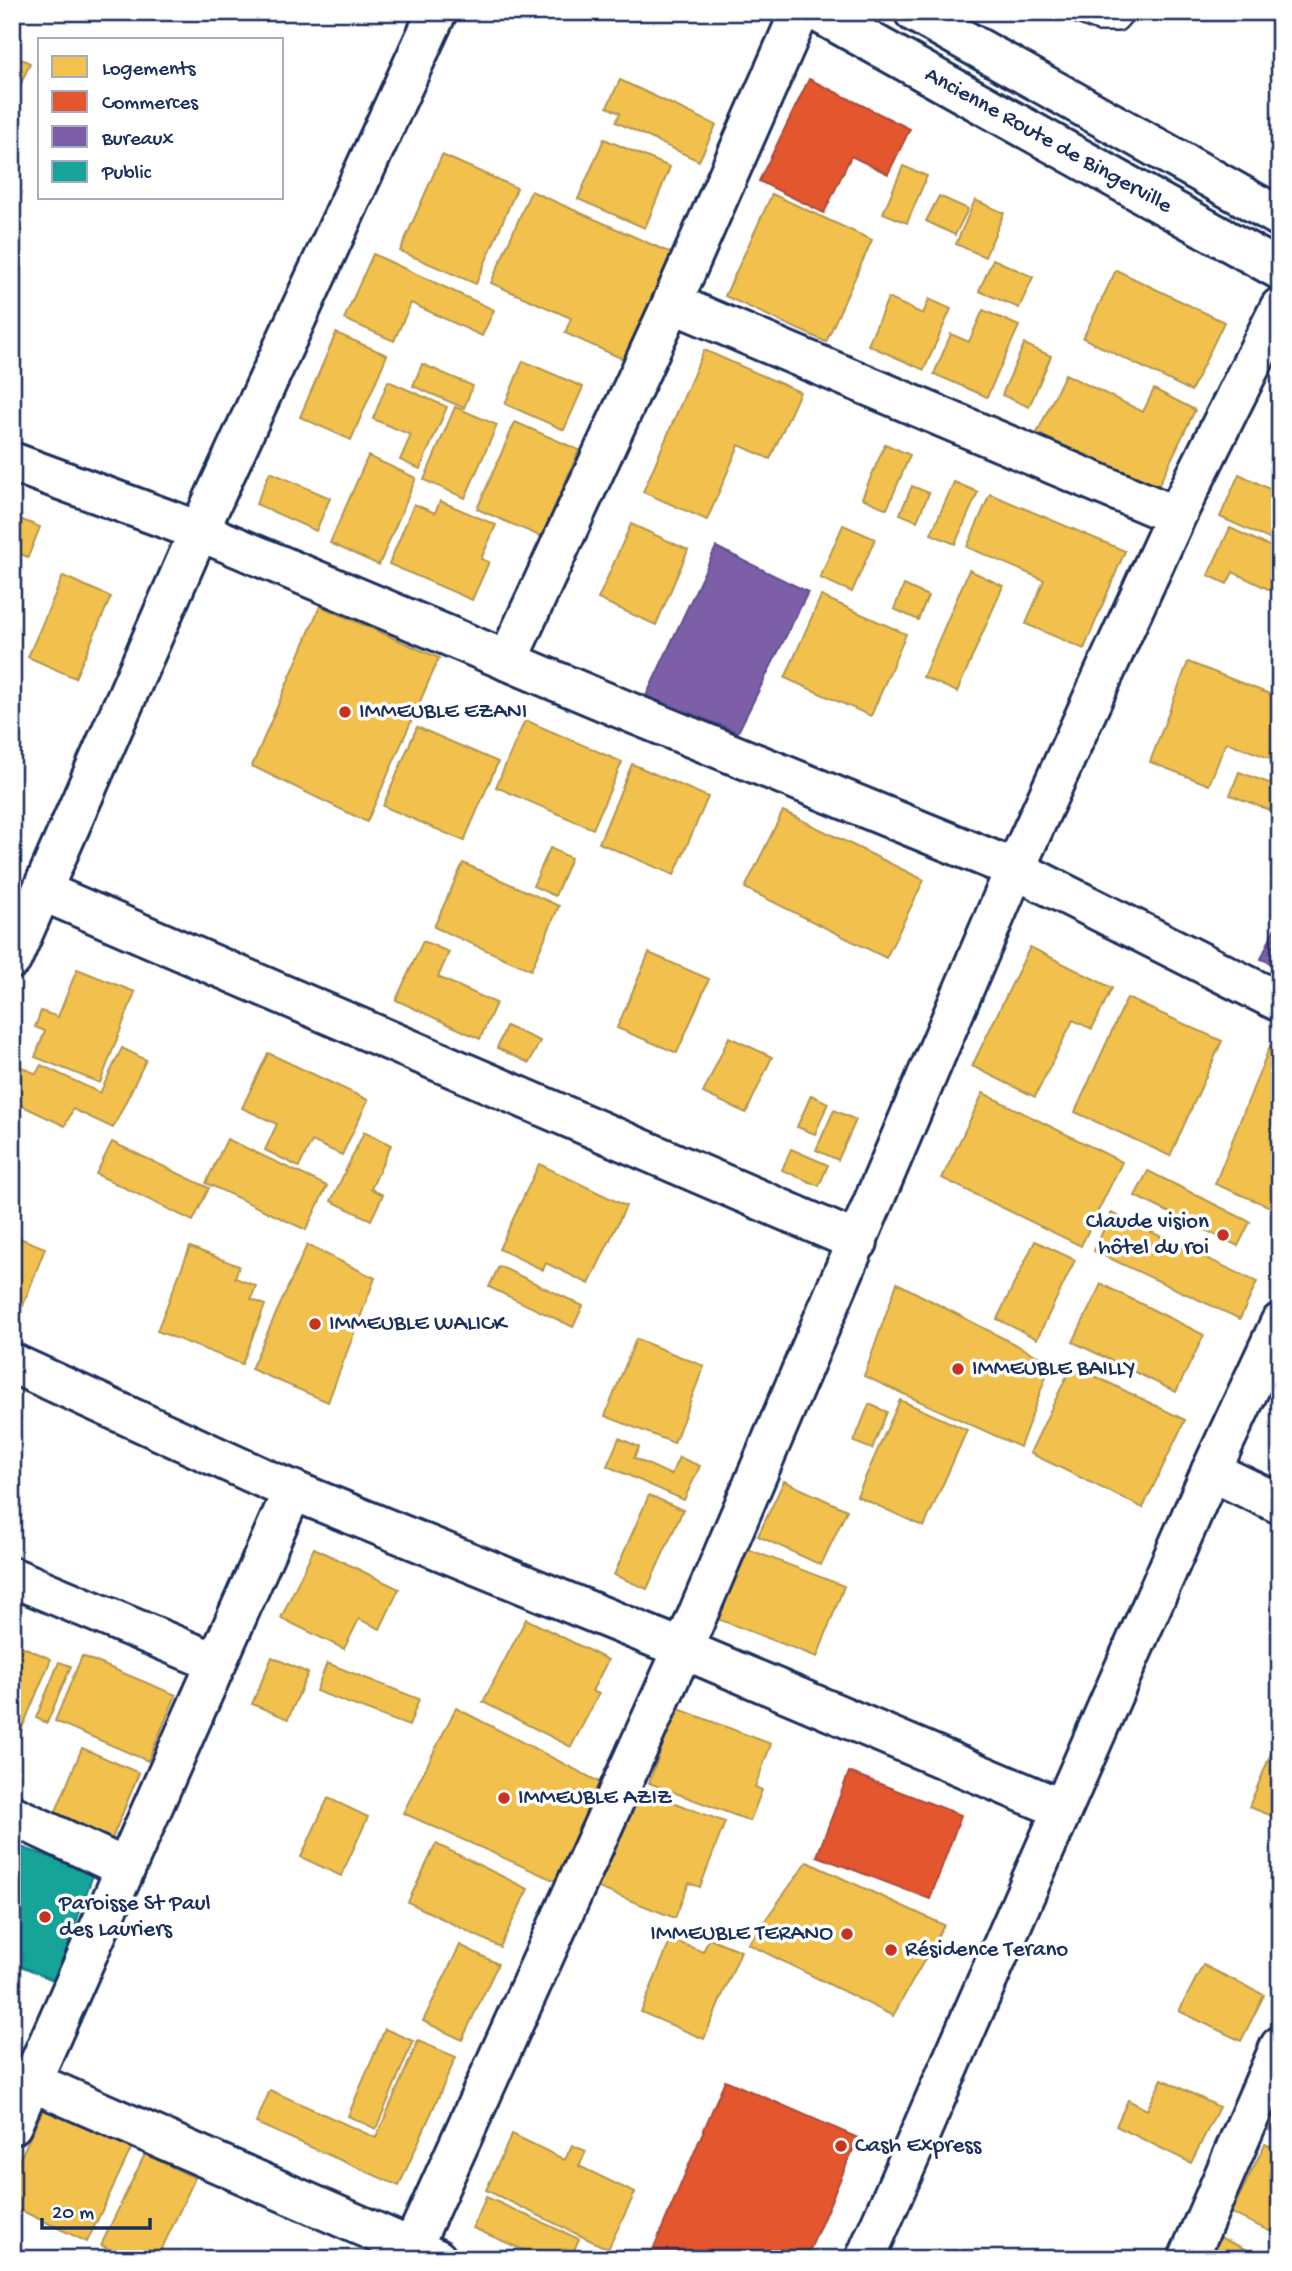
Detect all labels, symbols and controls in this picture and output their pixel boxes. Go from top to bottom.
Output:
legend [38,38,284,200]
text: Logements [102,58,197,83]
street label: Ancienne Route de Bingerville [920,62,1177,221]
text: Commerces [102,92,199,117]
text: Bureaux [101,128,173,153]
text: Public [101,162,152,187]
place label: IMMEUBLE EZANI [359,699,527,726]
marker: IMMEUBLE EZANI [337,704,353,720]
place label: Claude vision hôtel du roi [1086,1209,1209,1262]
marker: Claude vision hôtel du roi [1215,1227,1231,1243]
place label: IMMEUBLE WALICK [329,1311,509,1338]
marker: IMMEUBLE WALICK [307,1316,323,1332]
place label: IMMEUBLE BAILLY [972,1356,1135,1383]
marker: IMMEUBLE BAILLY [950,1361,966,1377]
place label: IMMEUBLE AZIZ [518,1785,673,1812]
marker: IMMEUBLE AZIZ [496,1790,512,1806]
place label: Paroisse St Paul des Lauriers [58,1891,211,1944]
marker: Paroisse St Paul des Lauriers [37,1909,53,1925]
place label: IMMEUBLE TERANO [650,1921,833,1948]
marker: IMMEUBLE TERANO [839,1926,855,1942]
place label: Résidence Terano [905,1937,1068,1964]
marker: Résidence Terano [883,1942,899,1958]
place label: Cash Express [855,2133,982,2160]
marker: Cash Express [833,2138,849,2154]
scale bar [42,2187,150,2231]
text: 20 m [52,2202,94,2227]

